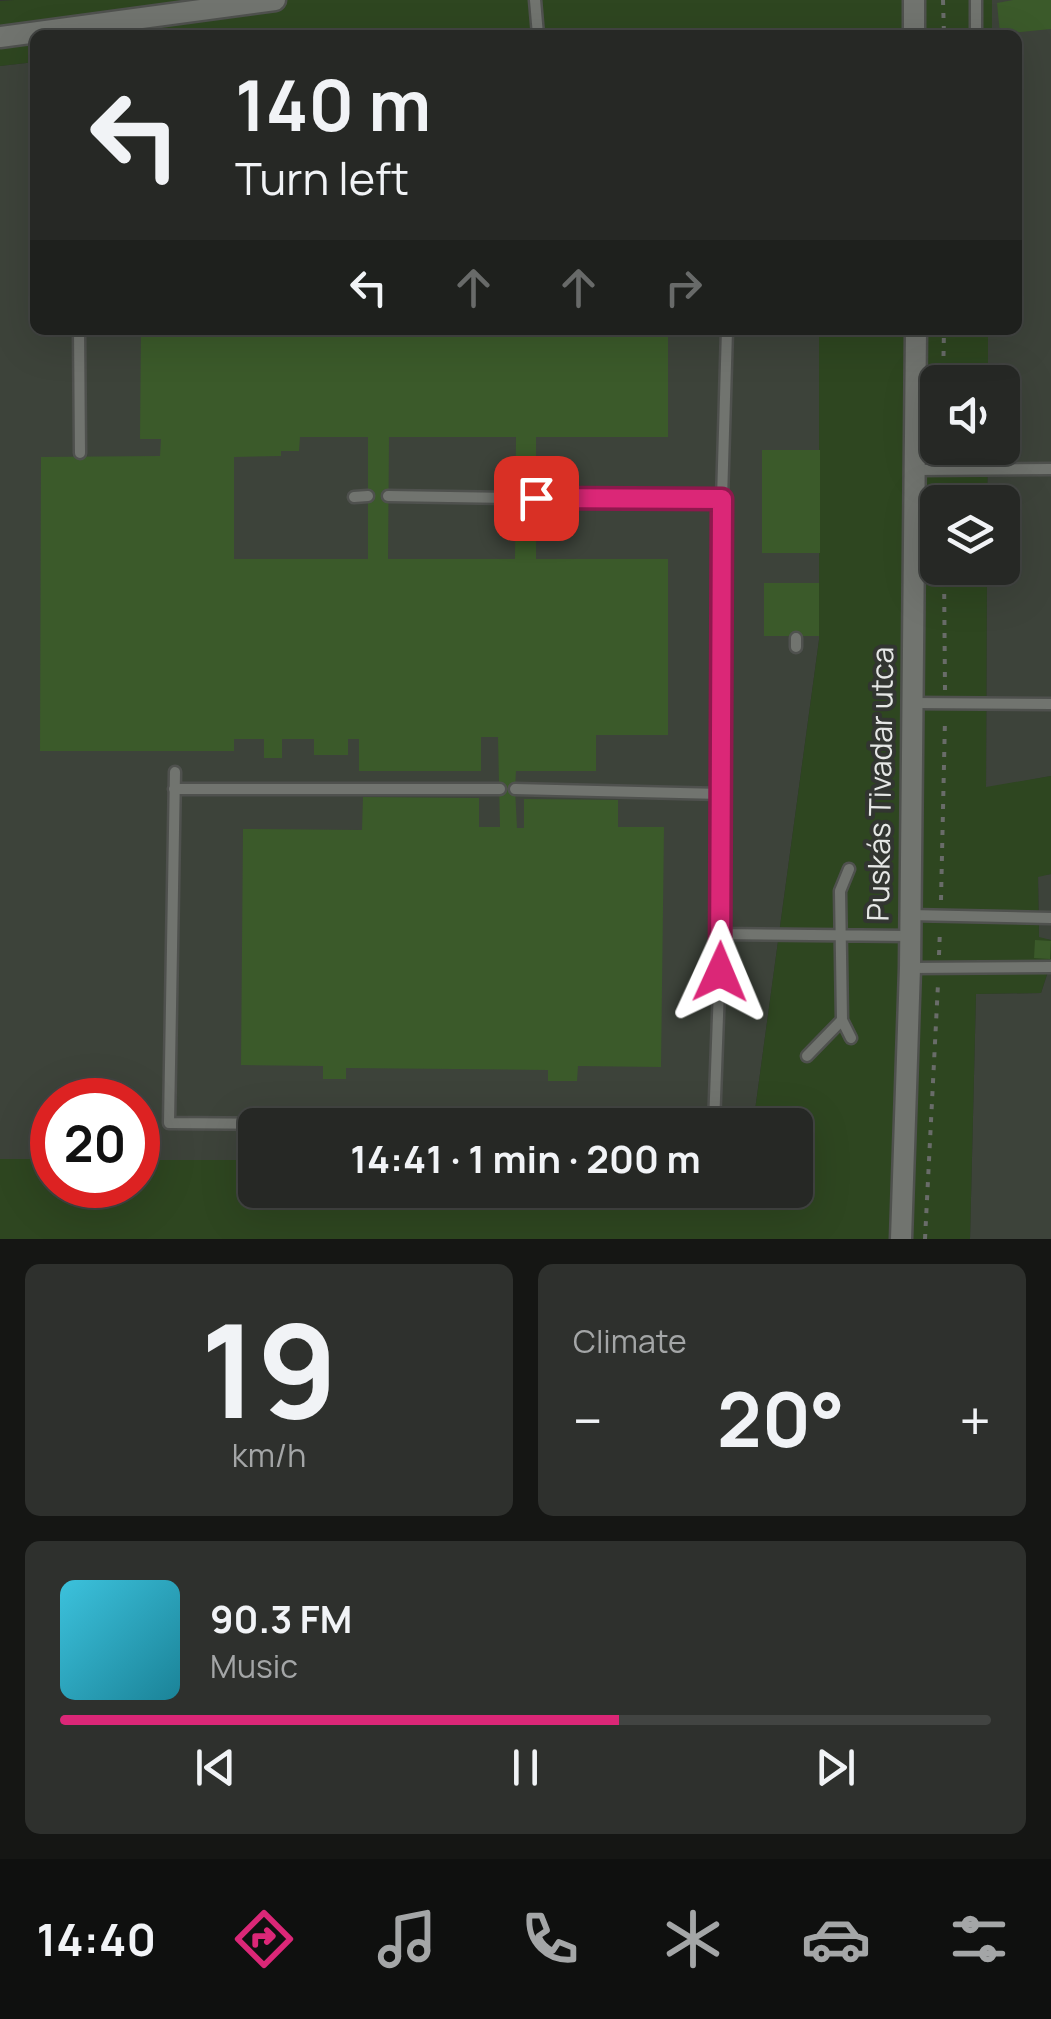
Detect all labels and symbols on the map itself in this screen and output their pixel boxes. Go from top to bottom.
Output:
pin [494,456,579,541]
street label: Puskás Tivadar utca [857,646,902,922]
position arrow [668,920,772,1024]
speed limit sign: 20 [30,1078,160,1208]

